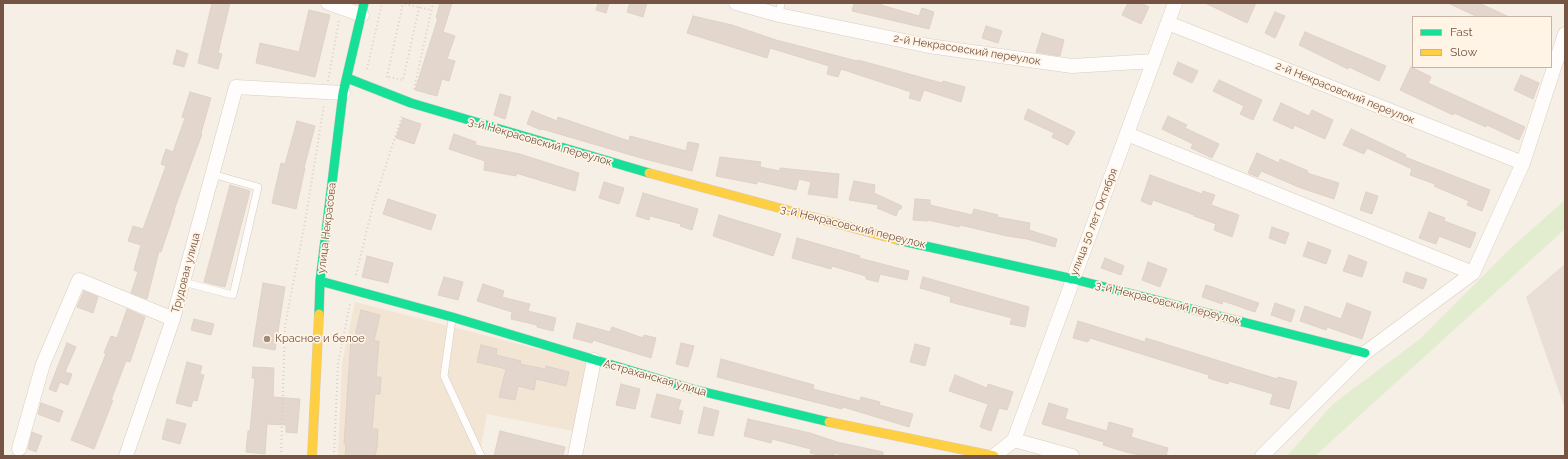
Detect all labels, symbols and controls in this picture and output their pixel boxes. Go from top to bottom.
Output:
legend [1412,16,1552,68]
text: Fast [1450,25,1473,39]
street label: 2-й Некрасовский переулок [892,32,1042,68]
text: Slow [1450,45,1477,59]
street label: 2-й Некрасовский переулок [1273,59,1417,127]
street label: 3-й Некрасовский переулок [466,115,614,169]
street label: улица 50 лет Октября [1067,166,1121,278]
street label: улица Некрасова [315,182,339,274]
street label: 3-й Некрасовский переулок [779,203,927,251]
street label: Трудовая улица [169,231,203,315]
street label: 3-й Некрасовский переулок [1094,279,1242,327]
place label: Красное и белое [275,332,365,346]
marker: Красное и белое [262,334,272,344]
street label: Астраханская улица [602,357,708,399]

